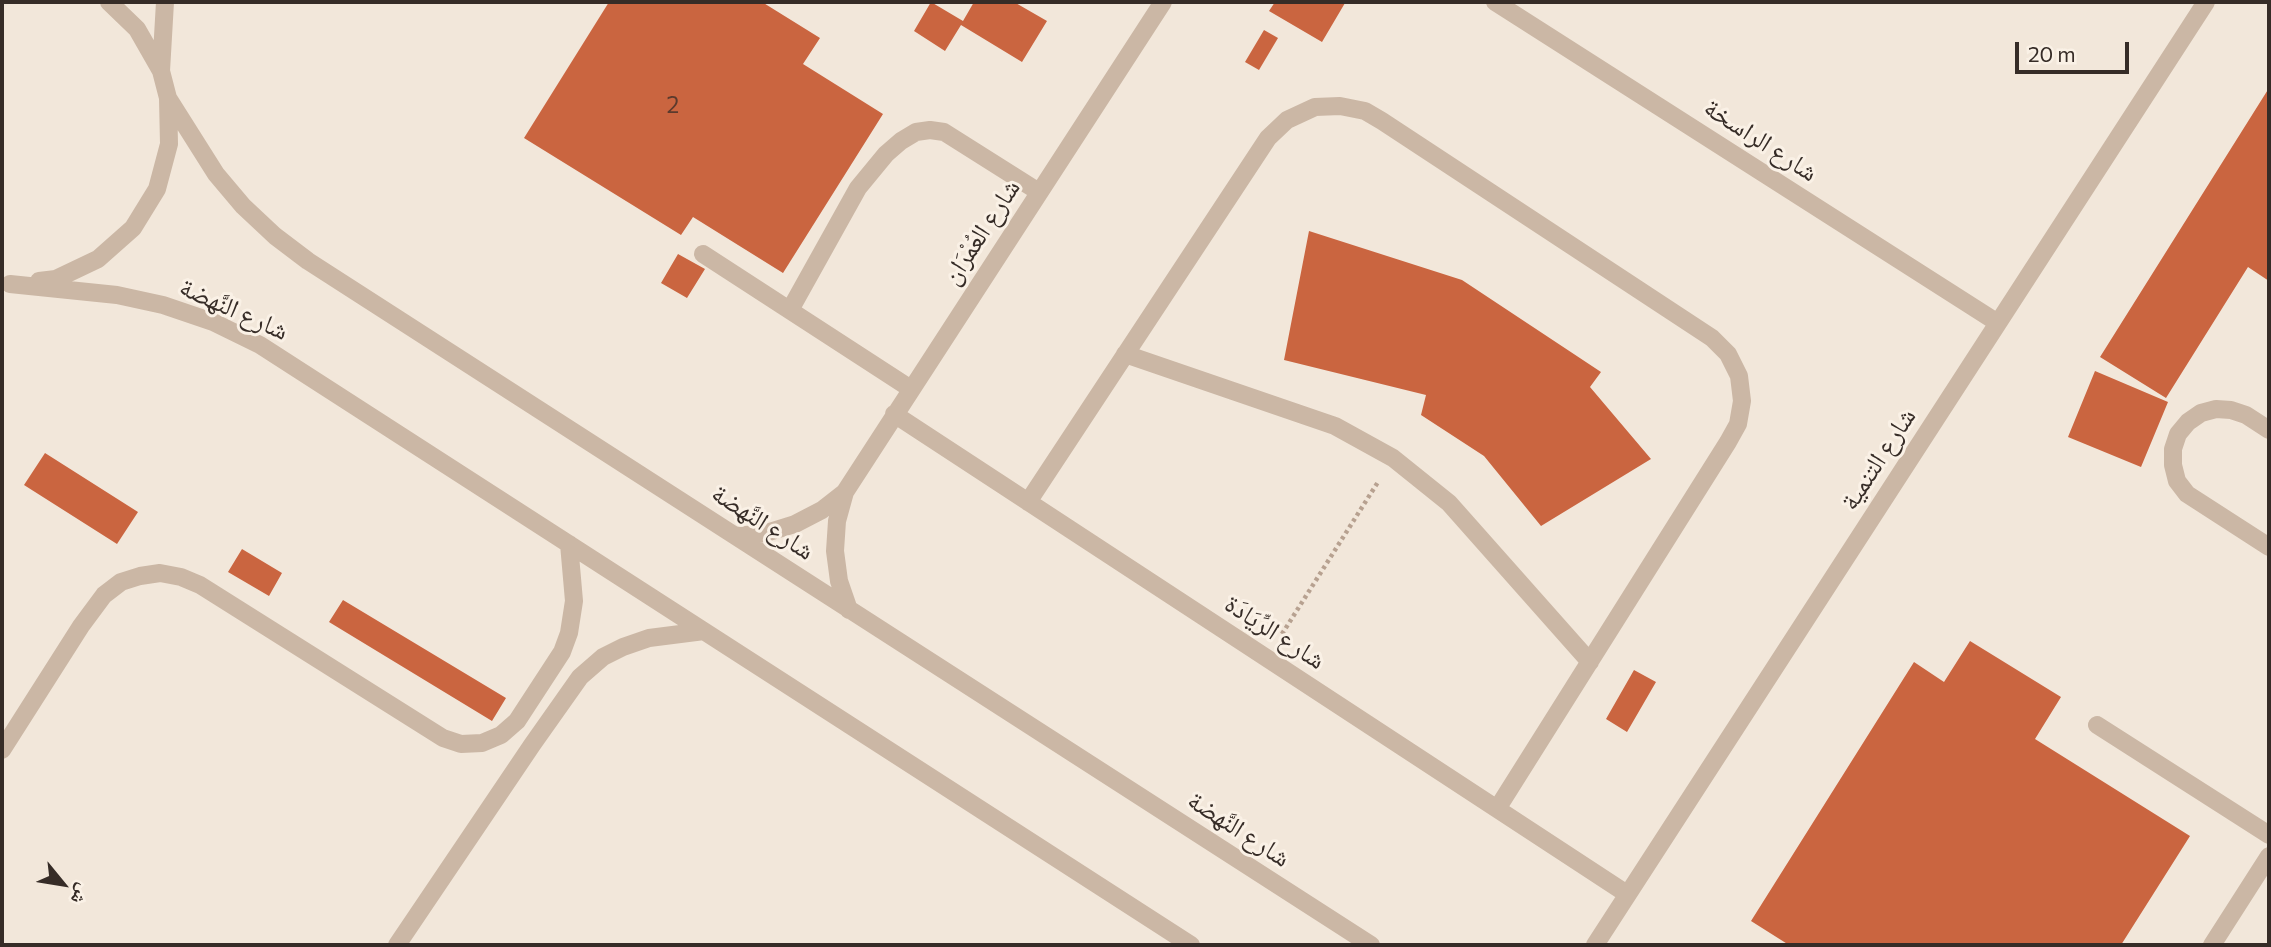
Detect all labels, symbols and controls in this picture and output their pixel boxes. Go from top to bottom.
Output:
scale bar [2019,28,2133,72]
text: 20 m [2028,41,2076,66]
house number: 2 [667,91,679,119]
street label: شارع الراسخة [1698,92,1824,188]
street label: شارع العُمْرَان [935,173,1027,291]
street label: شارع النَّهضة [175,271,293,347]
street label: شارع التنمية [1834,402,1922,516]
street label: شارع النَّهضة [706,477,820,567]
street label: شارع الرِّيَادَة [1219,588,1331,676]
street label: شارع النَّهضة [1182,784,1296,874]
north arrow [28,849,98,919]
text: ش [67,880,97,909]

